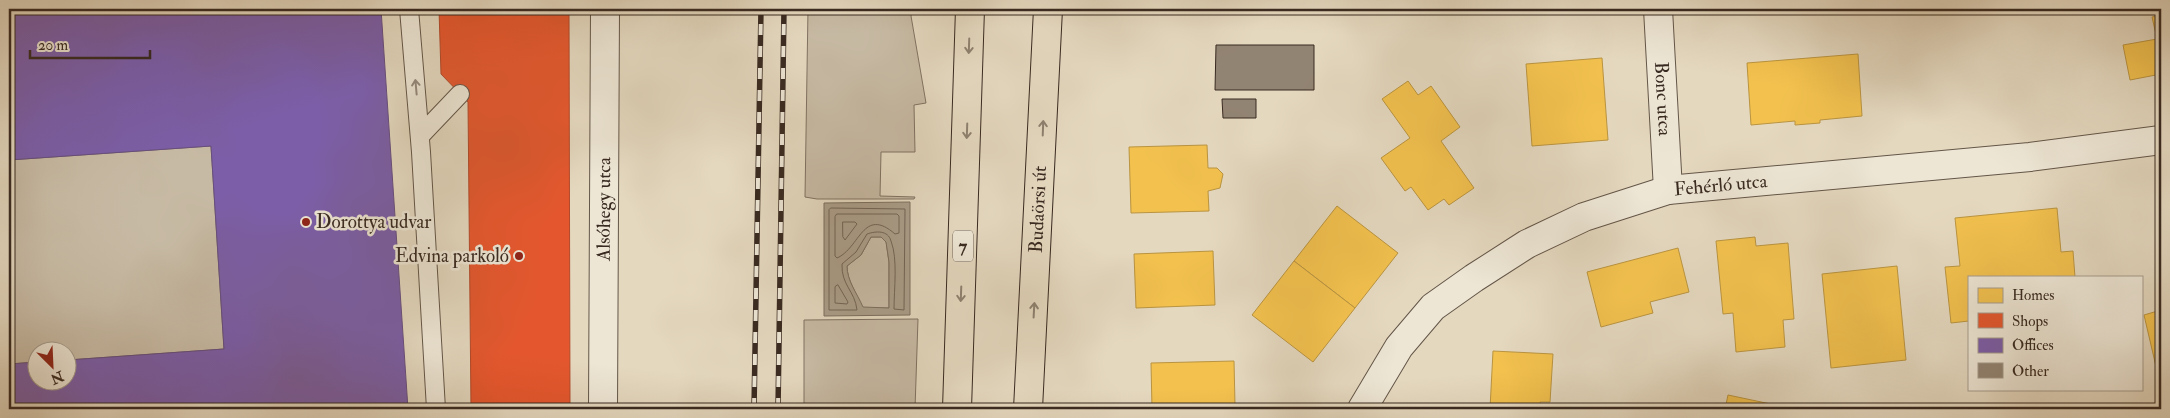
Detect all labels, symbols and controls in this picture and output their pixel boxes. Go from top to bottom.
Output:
scale bar [30,28,150,60]
text: 20 m [38,36,68,55]
one-way arrow [965,37,974,53]
street label: Bonc utca [1649,61,1677,137]
one-way arrow [411,79,420,95]
one-way arrow [1039,120,1048,136]
one-way arrow [962,123,971,139]
street label: Alsóhegy utca [592,157,616,262]
street label: Budaörsi út [1024,165,1052,253]
street label: Fehérló utca [1673,169,1769,201]
place label: Dorottya udvar [316,210,431,234]
marker: Dorottya udvar [300,216,312,228]
road number: 7 [953,230,973,262]
place label: Edvina parkoló [395,244,509,269]
marker: Edvina parkoló [513,250,525,262]
legend [1968,276,2142,390]
one-way arrow [956,285,966,301]
text: Homes [2012,286,2054,305]
one-way arrow [1030,303,1039,319]
text: Shops [2012,312,2048,332]
text: Offices [2012,336,2054,355]
north arrow [28,340,78,390]
text: Other [2012,362,2049,381]
text: N [47,367,67,388]

